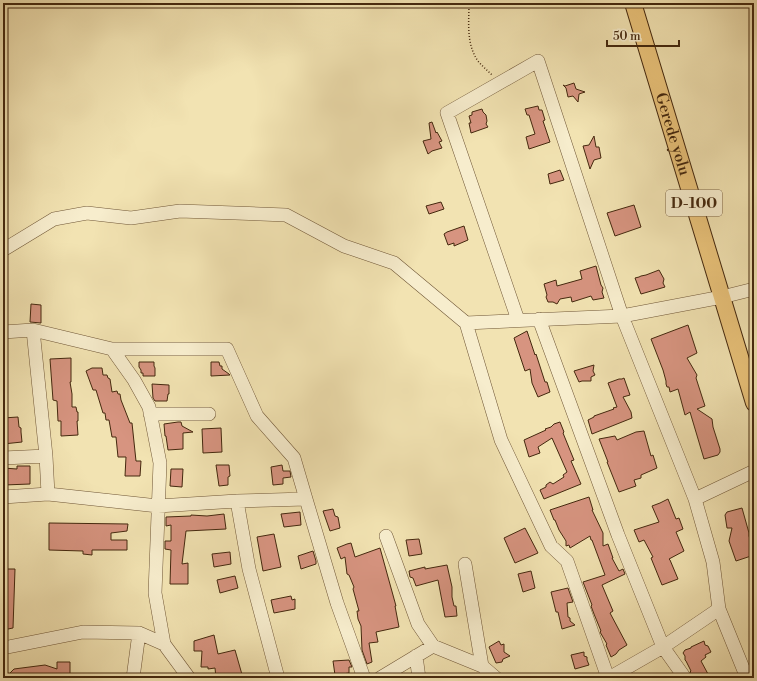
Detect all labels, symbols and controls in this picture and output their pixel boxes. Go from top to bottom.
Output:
scale bar [607,22,679,48]
text: 50 m [613,29,641,44]
street label: Gerede yolu [651,90,695,178]
road number: D-100 [666,190,722,216]

